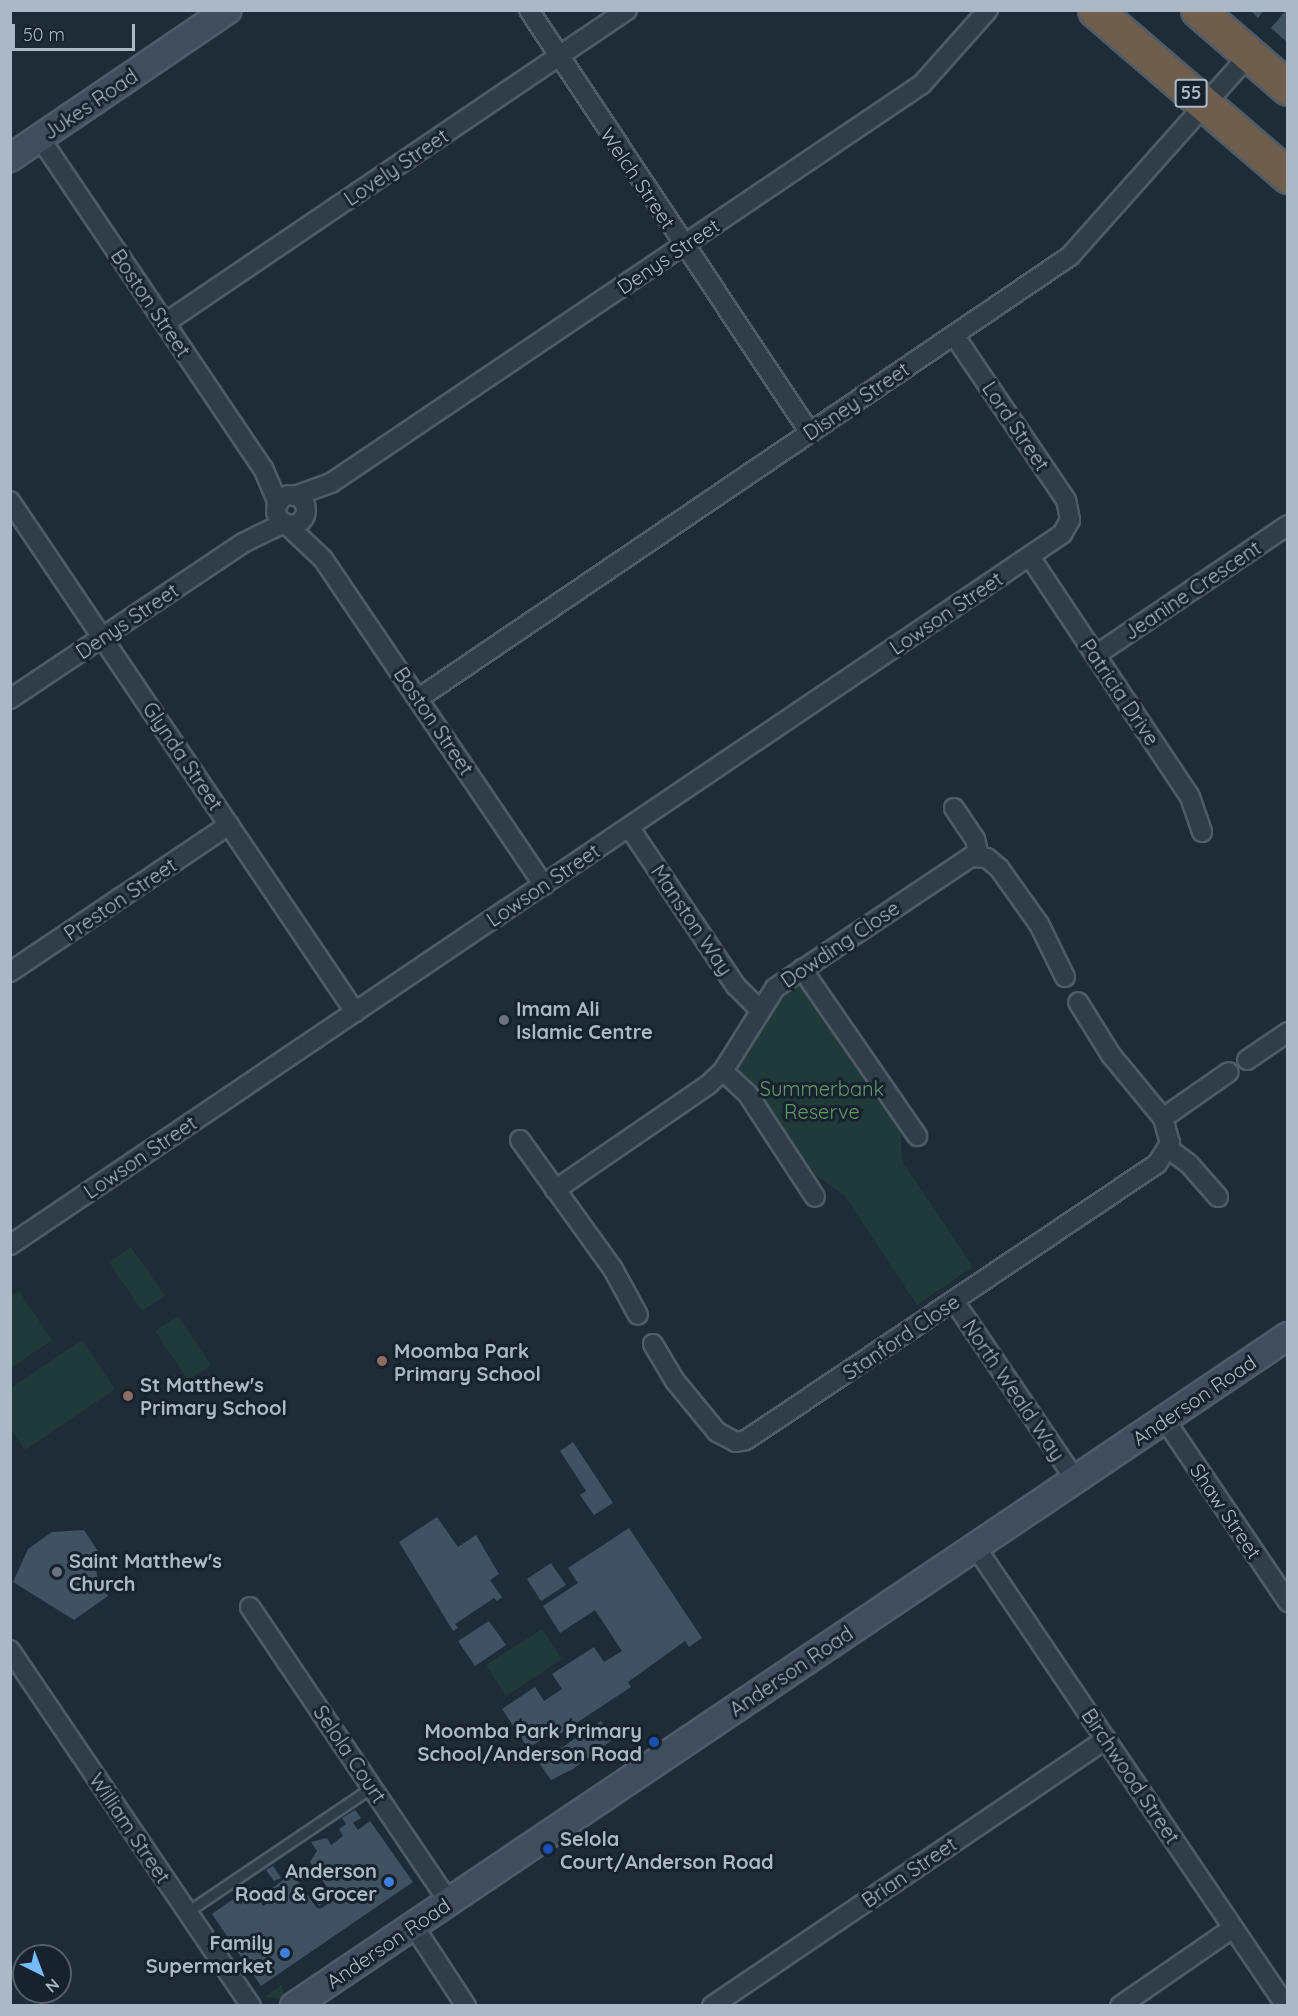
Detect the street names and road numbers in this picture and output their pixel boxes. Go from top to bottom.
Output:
street label: Jukes Road [38,64,142,144]
road number: 55 [1174,78,1208,108]
street label: Lovely Street [339,123,453,211]
street label: Welch Street [595,123,681,233]
street label: Denys Street [612,213,724,299]
street label: Boston Street [106,245,196,361]
street label: Disney Street [799,357,913,445]
street label: Lord Street [977,377,1055,475]
street label: Jeanine Crescent [1119,535,1265,645]
street label: Lowson Street [885,566,1007,660]
street label: Denys Street [71,578,183,664]
street label: Patricia Drive [1076,634,1164,750]
street label: Boston Street [389,663,479,779]
street label: Glynda Street [138,697,228,815]
street label: Lowson Street [482,838,604,932]
street label: Preston Street [59,853,181,945]
street label: Manston Way [646,860,738,980]
street label: Dowding Close [776,896,904,992]
street label: Lowson Street [79,1110,201,1204]
street label: Stanford Close [838,1289,964,1385]
street label: North Weald Way [958,1315,1070,1465]
street label: Anderson Road [1128,1350,1260,1450]
street label: Shaw Street [1185,1459,1267,1563]
street label: Anderson Road [725,1621,857,1721]
street label: Selola Court [309,1701,391,1807]
street label: Birchwood Street [1077,1704,1185,1848]
street label: William Street [84,1768,176,1888]
street label: Brian Street [857,1832,961,1912]
street label: Anderson Road [322,1893,454,1993]

